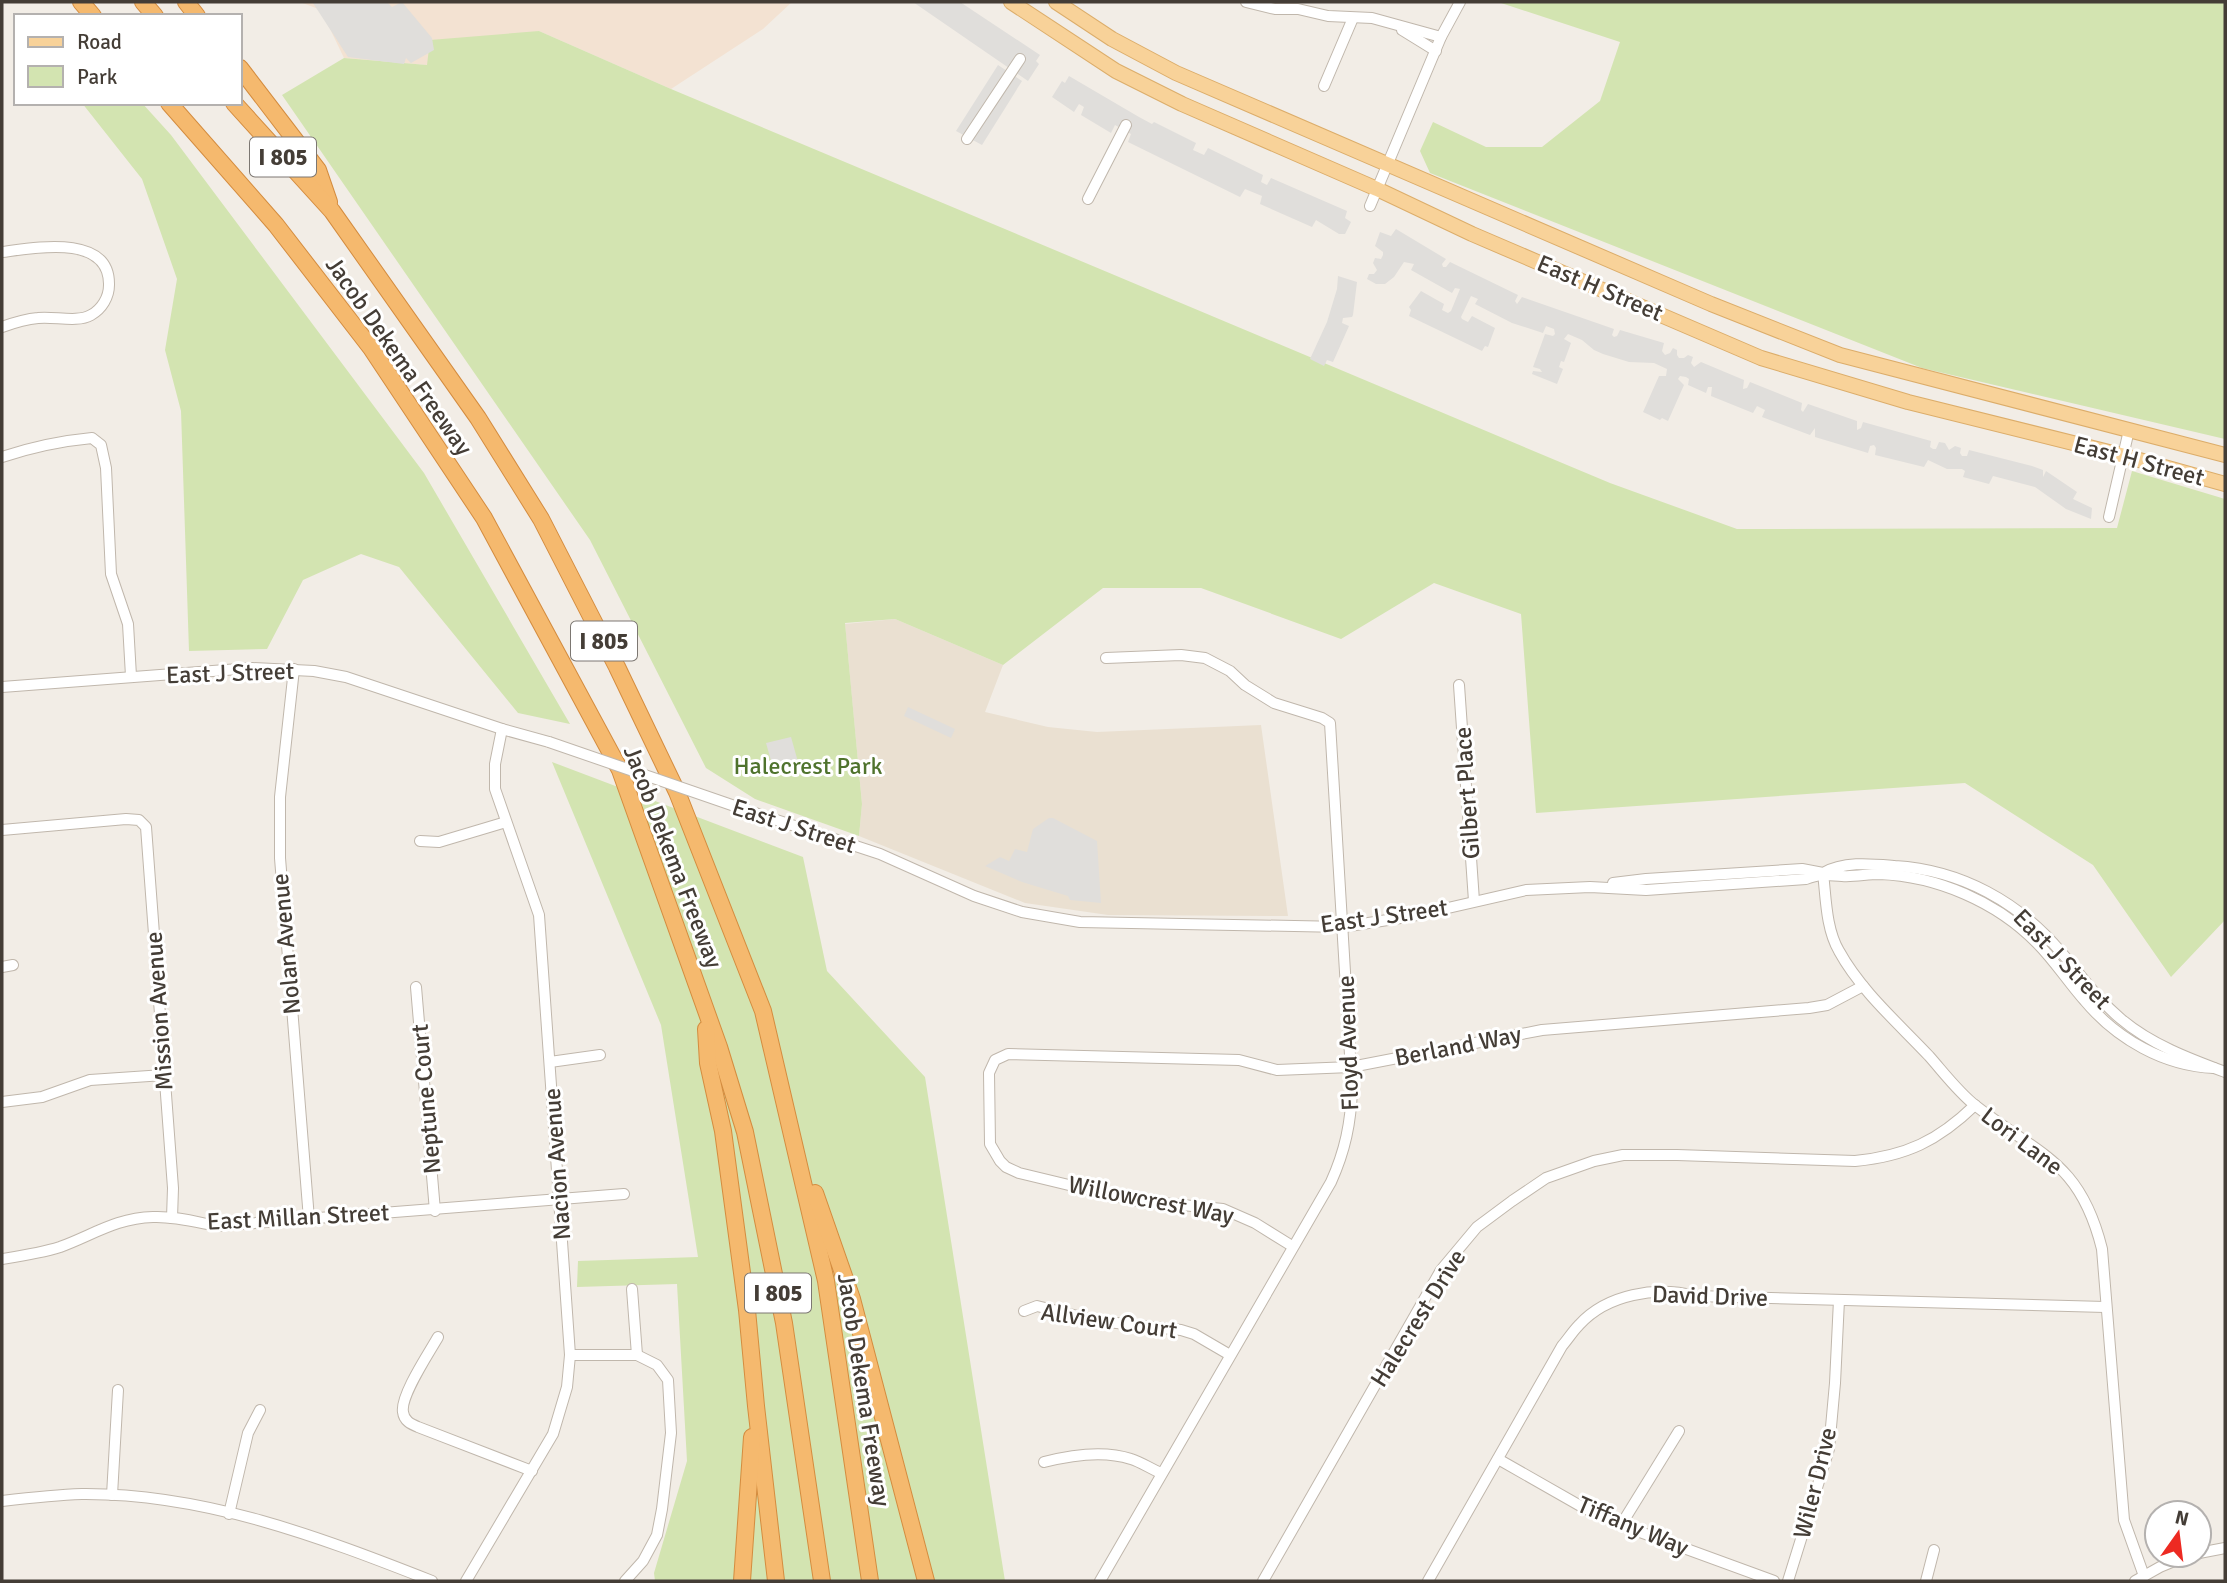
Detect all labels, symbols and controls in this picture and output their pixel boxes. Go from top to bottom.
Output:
legend [14,14,242,105]
text: Road [77,29,122,55]
text: Park [77,64,118,90]
road number: I 805 [250,138,316,176]
street label: East H Street [1533,248,1667,328]
street label: Jacob Dekema Freeway [319,251,479,461]
street label: East H Street [2071,429,2207,493]
road number: I 805 [571,622,637,660]
street label: East J Street [165,656,295,690]
street label: Gilbert Place [1447,726,1487,860]
street label: Jacob Dekema Freeway [617,742,729,972]
park label: Halecrest Park [733,751,883,781]
street label: East J Street [728,792,860,860]
street label: Nolan Avenue [265,872,307,1016]
street label: East J Street [1318,892,1450,940]
street label: East J Street [2007,902,2117,1016]
street label: Mission Avenue [138,930,180,1092]
street label: Floyd Avenue [1331,975,1365,1111]
street label: Berland Way [1392,1019,1524,1073]
street label: Neptune Court [404,1023,448,1175]
street label: Nacion Avenue [537,1087,577,1241]
street label: Lori Lane [1975,1100,2069,1182]
street label: Willowcrest Way [1066,1169,1236,1231]
street label: East Millan Street [206,1197,390,1237]
street label: Halecrest Drive [1364,1244,1472,1392]
street label: Jacob Dekema Freeway [831,1271,897,1509]
road number: I 805 [745,1274,811,1312]
street label: David Drive [1652,1279,1768,1313]
street label: Allview Court [1039,1297,1179,1345]
street label: Wiler Drive [1787,1424,1843,1542]
street label: Tiffany Way [1573,1489,1693,1563]
north arrow [2143,1499,2213,1569]
text: N [2173,1505,2191,1532]

